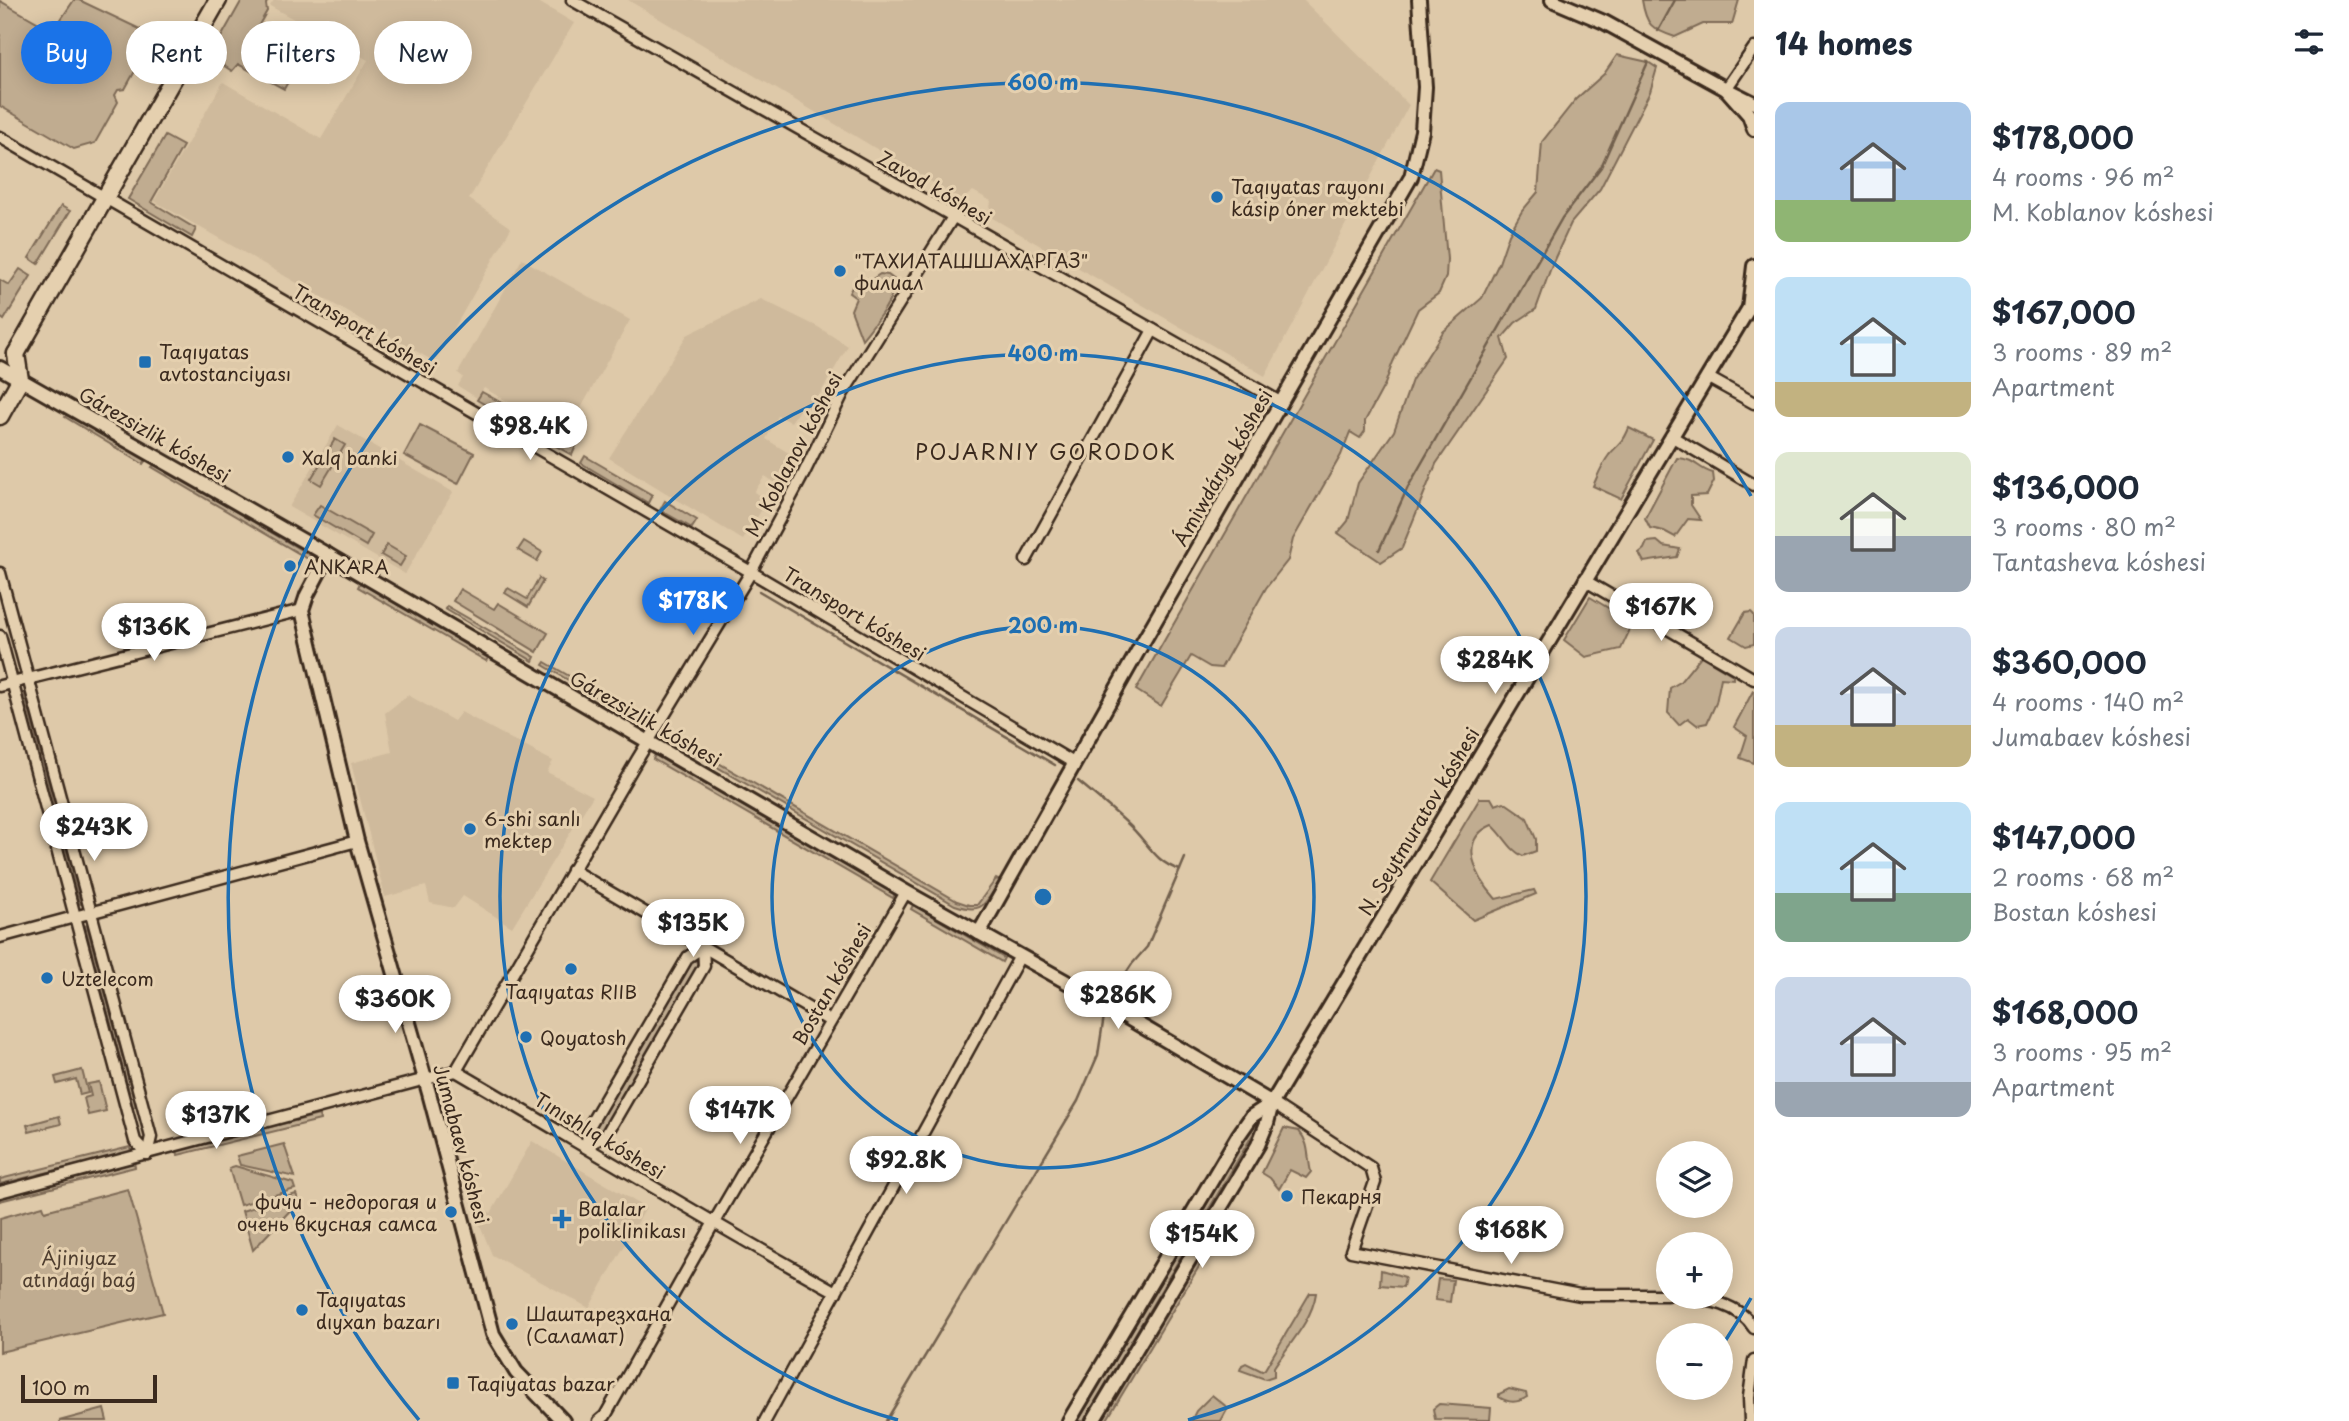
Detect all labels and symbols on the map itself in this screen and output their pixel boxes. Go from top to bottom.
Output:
text: 600 m [1007,65,1079,97]
street label: Zavod kóshesi [873,143,997,231]
place label: Taqıyatas rayonı kásip óner mektebi [1231,172,1404,222]
marker: Taqıyatas rayonı kásip óner mektebi [1209,189,1225,205]
place label: "ТАХИАТАШШАХАРГАЗ" филиал [854,246,1088,296]
marker: "ТАХИАТАШШАХАРГАЗ" филиал [832,263,848,279]
street label: Transport kóshesi [288,276,442,382]
text: 400 m [1008,336,1078,368]
place label: Taqıyatas avtostanciyası [159,337,291,387]
marker: Taqıyatas avtostanciyası [137,354,153,370]
street label: M. Koblanov kóshesi [738,367,848,541]
street label: Gárezsizlik kóshesi [74,379,236,489]
street label: Ámiwdárya kóshesi [1166,383,1278,551]
pin: $98.4K [473,402,587,462]
district label: POJARNIY GORODOK [915,435,1177,467]
place label: Xalq banki [302,443,398,471]
marker: Xalq banki [280,449,296,465]
place label: ANKARA [304,552,389,580]
marker: ANKARA [282,558,298,574]
street label: Transport kóshesi [778,559,932,667]
pin: $178K [644,578,742,637]
pin: $167K [1612,584,1710,643]
pin: $136K [105,604,203,663]
text: 200 m [1008,608,1078,640]
pin: $284K [1446,636,1544,696]
street label: Gárezsizlik kóshesi [565,663,727,773]
street label: N. Seytmuratov kóshesi [1351,722,1485,920]
pin: $243K [45,804,143,863]
place label: 6-shi sanlı mektep [484,804,581,854]
marker: 6-shi sanlı mektep [462,821,478,837]
centre of rings [1031,885,1055,909]
pin: $135K [644,900,742,959]
street label: Bostan kóshesi [785,918,877,1050]
marker: Taqıyatas RIIB [563,961,579,977]
place label: Uztelecom [61,964,154,992]
marker: Uztelecom [39,970,55,986]
pin: $286K [1069,972,1167,1031]
pin: $360K [346,976,444,1035]
place label: Taqıyatas RIIB [505,977,637,1005]
place label: Qoyatosh [540,1023,627,1051]
marker: Qoyatosh [518,1029,534,1045]
street label: Jumabaev kóshesi [427,1061,497,1227]
street label: Tınıshlıq kóshesi [529,1085,671,1185]
pin: $147K [691,1086,789,1146]
pin: $137K [167,1092,265,1151]
pin: $92.8K [849,1136,963,1196]
place label: Пекарня [1301,1182,1382,1210]
place label: фичи - недорогая и очень вкусная самса [237,1187,437,1237]
marker: Пекарня [1279,1188,1295,1204]
place label: Balalar poliklinikası [578,1194,686,1244]
marker: фичи - недорогая и очень вкусная самса [443,1204,459,1220]
pin: $168K [1462,1206,1560,1266]
marker: Balalar poliklinikası [552,1209,572,1229]
pin: $154K [1153,1210,1251,1270]
park label: Ájiniyaz atındaǵı baǵ [22,1243,136,1293]
place label: Taqıyatas dıyxan bazarı [316,1285,440,1335]
place label: Шаштарезхана (Саламат) [526,1299,672,1349]
marker: Taqıyatas dıyxan bazarı [294,1302,310,1318]
marker: Шаштарезхана (Саламат) [504,1316,520,1332]
place label: Taqiyatas bazar [467,1369,615,1397]
scale bar [21,1372,158,1404]
marker: Taqiyatas bazar [445,1375,461,1391]

